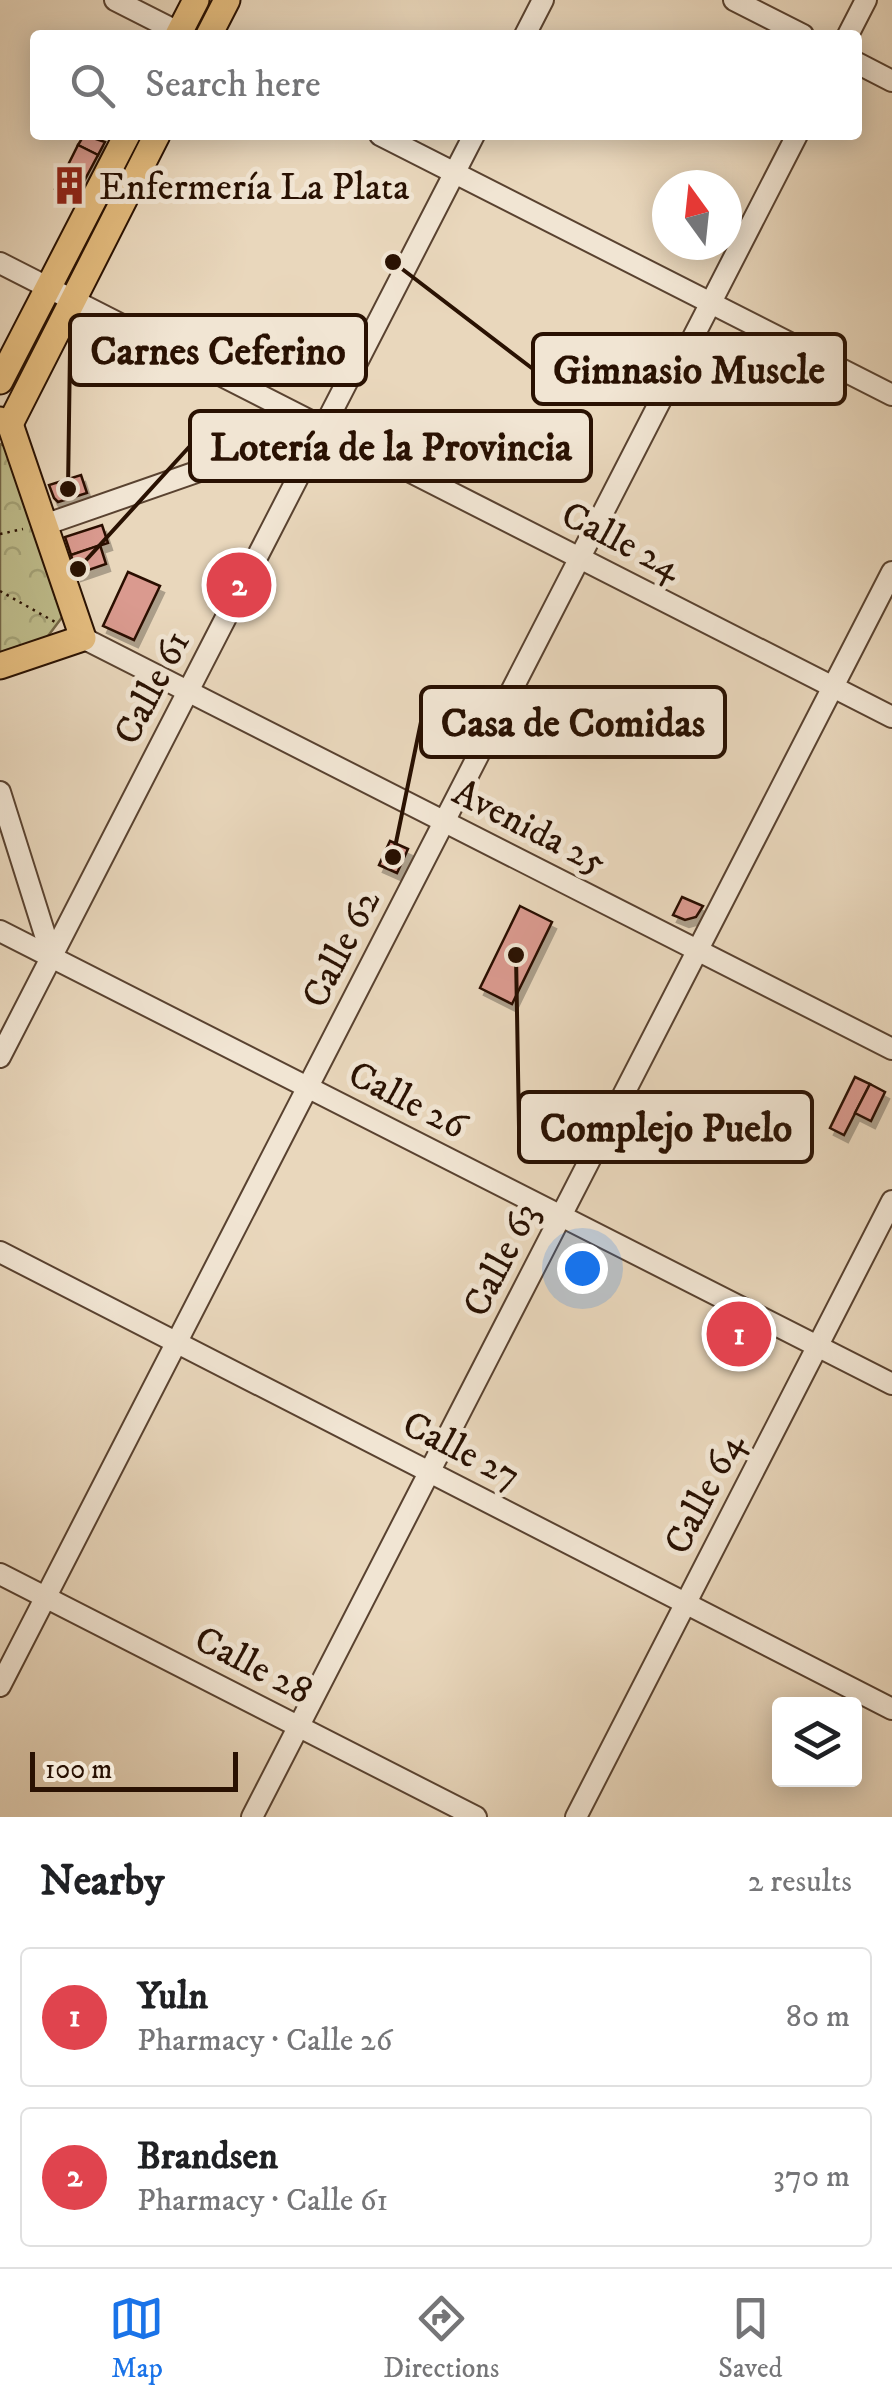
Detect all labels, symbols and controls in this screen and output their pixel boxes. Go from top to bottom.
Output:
search box [30,30,862,140]
icon: search [65,58,120,113]
text: Search here [145,61,321,109]
place label: Enfermería La Plata [99,164,409,212]
building icon: Enfermería La Plata [48,165,90,207]
north arrow [652,170,742,260]
callout: Carnes Ceferino [70,315,366,385]
text: Carnes Ceferino [90,328,346,378]
callout: Gimnasio Muscle [533,334,845,404]
text: Gimnasio Muscle [553,347,826,397]
callout: Lotería de la Provincia [190,411,591,481]
text: Lotería de la Provincia [210,424,573,474]
street label: Calle 24 [553,491,690,593]
pin: 2 [206,548,272,622]
street label: Calle 61 [104,623,202,753]
callout: Casa de Comidas [421,687,725,757]
text: Casa de Comidas [441,700,705,750]
street label: Avenida 25 [444,769,614,887]
street label: Calle 62 [292,881,392,1016]
street label: Calle 26 [340,1051,475,1151]
callout: Complejo Puelo [519,1092,812,1162]
text: Complejo Puelo [540,1105,792,1155]
street label: Calle 63 [453,1195,551,1325]
your location [557,1243,608,1294]
pin: 1 [706,1296,772,1372]
street label: Calle 27 [394,1401,528,1501]
street label: Calle 64 [654,1424,756,1563]
street label: Calle 28 [186,1616,320,1716]
map controls [772,1697,862,1787]
button: layers [772,1697,862,1787]
scale bar [30,1747,238,1792]
text: 100 m [45,1752,112,1787]
text: Nearby [40,1856,164,1908]
text: 2 results [748,1862,852,1902]
text: Yuln [137,1973,208,2021]
text: 1 [69,1997,80,2037]
text: 80 m [786,1997,850,2037]
text: Pharmacy · Calle 26 [137,2021,392,2061]
text: Brandsen [137,2133,278,2181]
text: 2 [67,2157,82,2197]
text: 370 m [773,2157,850,2197]
text: Pharmacy · Calle 61 [137,2181,388,2221]
tab: Map [109,2291,164,2386]
tab: Directions [383,2291,499,2386]
tab: Saved [718,2291,783,2386]

